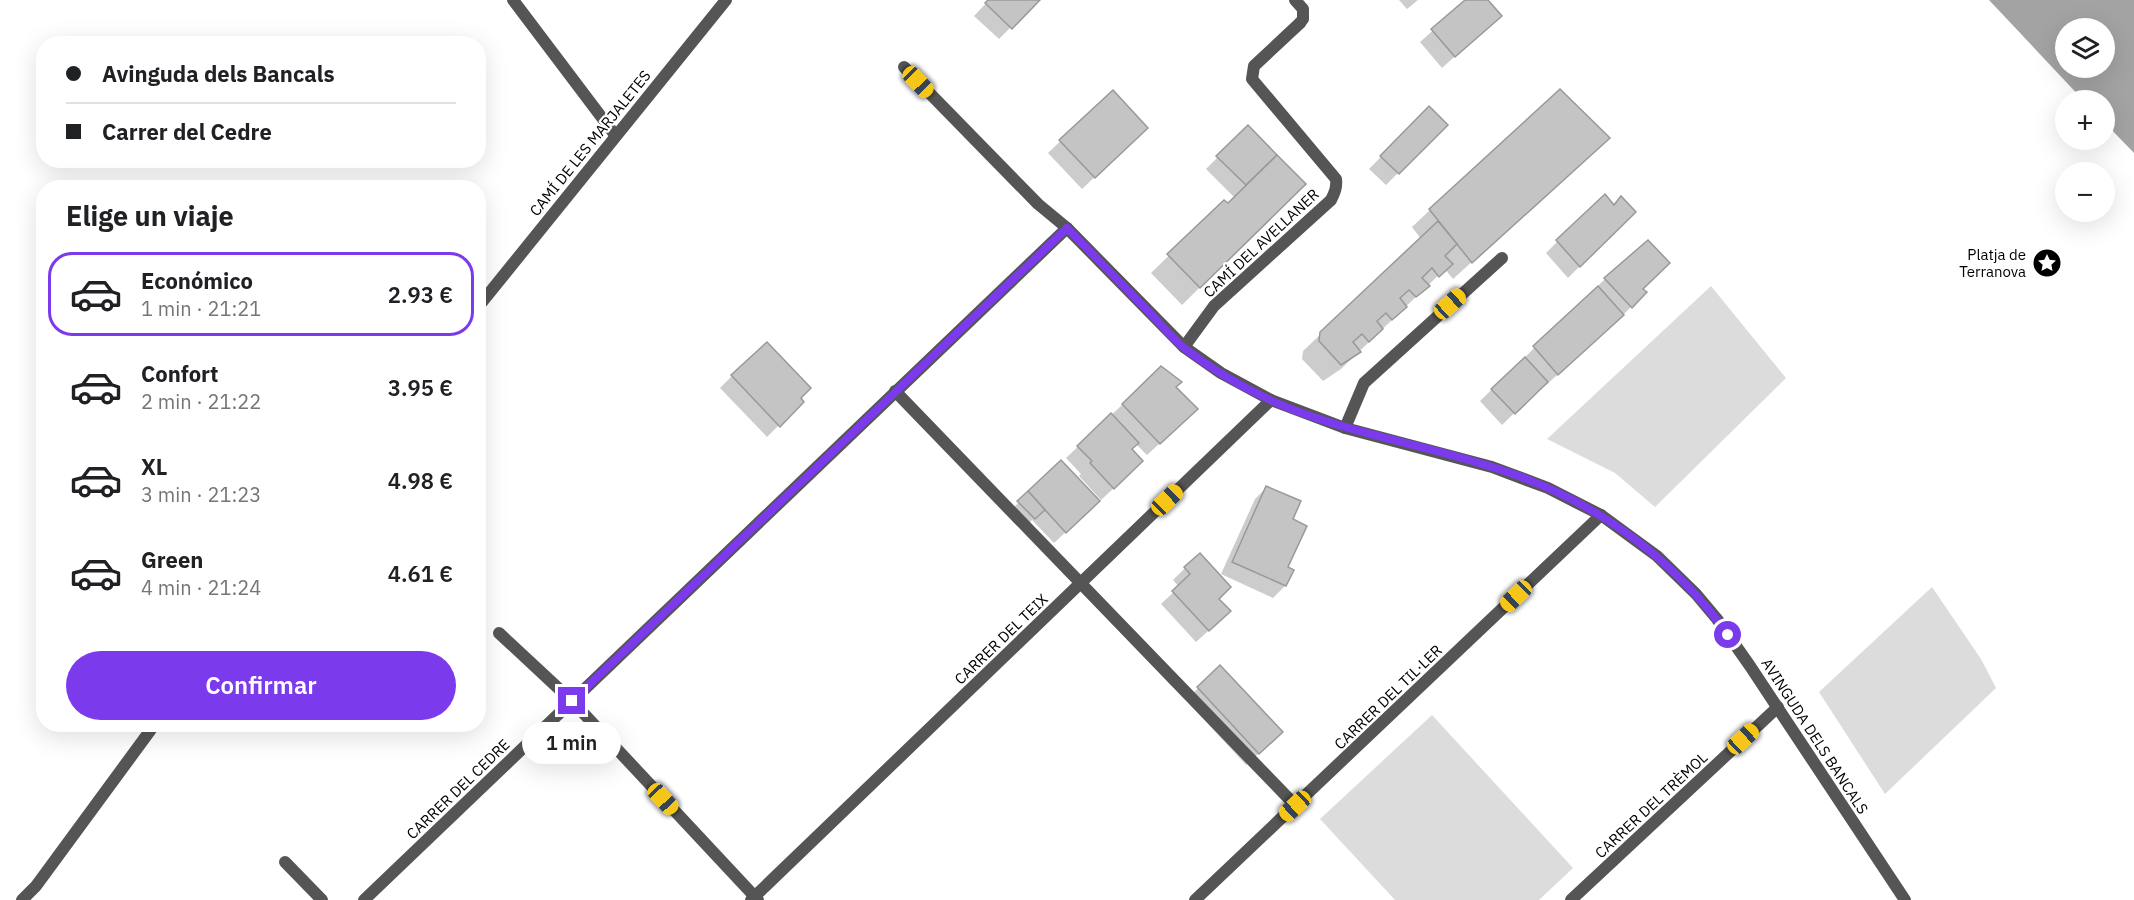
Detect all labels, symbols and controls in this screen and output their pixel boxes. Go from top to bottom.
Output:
map controls [2055,18,2115,222]
button: layers [2055,18,2115,78]
text: Avinguda dels Bancals [102,59,335,88]
car [899,63,937,101]
street label: CAMÍ DE LES MARJALETES [525,66,655,220]
button: + [2055,90,2115,150]
text: Carrer del Cedre [102,117,272,146]
button: − [2055,162,2115,222]
street label: CAMÍ DEL AVELLANER [1199,184,1323,302]
text: Elige un viaje [66,198,234,233]
place label: Platja de Terranova [1959,245,2026,281]
place icon: Platja de Terranova [2031,247,2063,279]
text: Económico [141,266,253,295]
icon: car [69,267,123,321]
text: 2.93 € [388,280,453,309]
car [1431,285,1469,323]
text: 1 min · 21:21 [141,295,261,322]
text: Confort [141,359,219,388]
icon: car [69,360,123,414]
text: 3.95 € [388,373,453,402]
text: 2 min · 21:22 [141,388,261,415]
text: XL [141,452,167,481]
icon: car [69,453,123,507]
text: 4.98 € [388,466,453,495]
text: 3 min · 21:23 [141,481,261,508]
car [1148,481,1186,519]
text: Green [141,545,203,574]
icon: car [69,546,123,600]
text: 4.61 € [388,559,453,588]
text: 4 min · 21:24 [141,574,261,601]
car [1497,577,1535,615]
street label: CARRER DEL TEIX [950,590,1052,688]
route start [1714,621,1741,648]
street label: CARRER DEL TIL·LER [1330,641,1446,753]
button: Confirmar [66,651,456,720]
street label: AVINGUDA DELS BANCALS [1757,655,1873,817]
route end [558,687,585,714]
car [1724,720,1762,758]
callout: 1 min [522,722,622,764]
text: 1 min [546,729,597,756]
street label: CARRER DEL CEDRE [402,735,514,843]
street label: CARRER DEL TRÈMOL [1591,748,1712,862]
car [644,780,682,818]
car [1276,787,1314,825]

